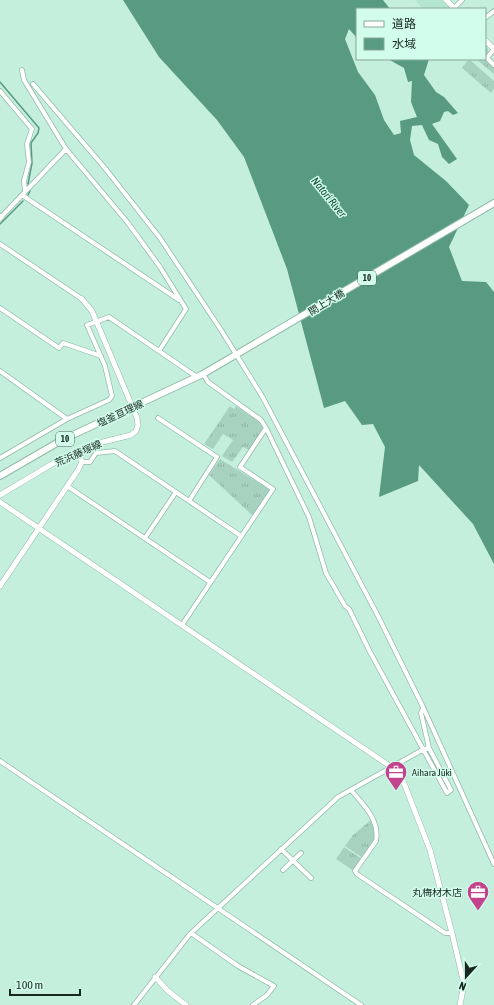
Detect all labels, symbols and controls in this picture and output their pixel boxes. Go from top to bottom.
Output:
legend [356,8,486,60]
text: 道路 [392,17,416,31]
text: 水域 [392,37,416,51]
water label: Natori River [309,175,349,220]
road number: 10 [358,271,376,285]
street label: 閖上大橋 [306,287,346,317]
street label: 塩釜亘理線 [95,398,145,429]
road number: 10 [56,432,74,446]
street label: 荒浜藤塚線 [53,438,103,469]
office icon: Aihara Jūki [383,759,409,792]
place label: Aihara Jūki [412,767,452,778]
office icon: 丸梅材木店 [465,879,491,912]
place label: 丸梅材木店 [412,887,462,898]
north arrow [446,957,486,997]
scale bar [10,971,80,997]
text: 100 m [16,978,43,992]
text: N [457,980,468,993]

